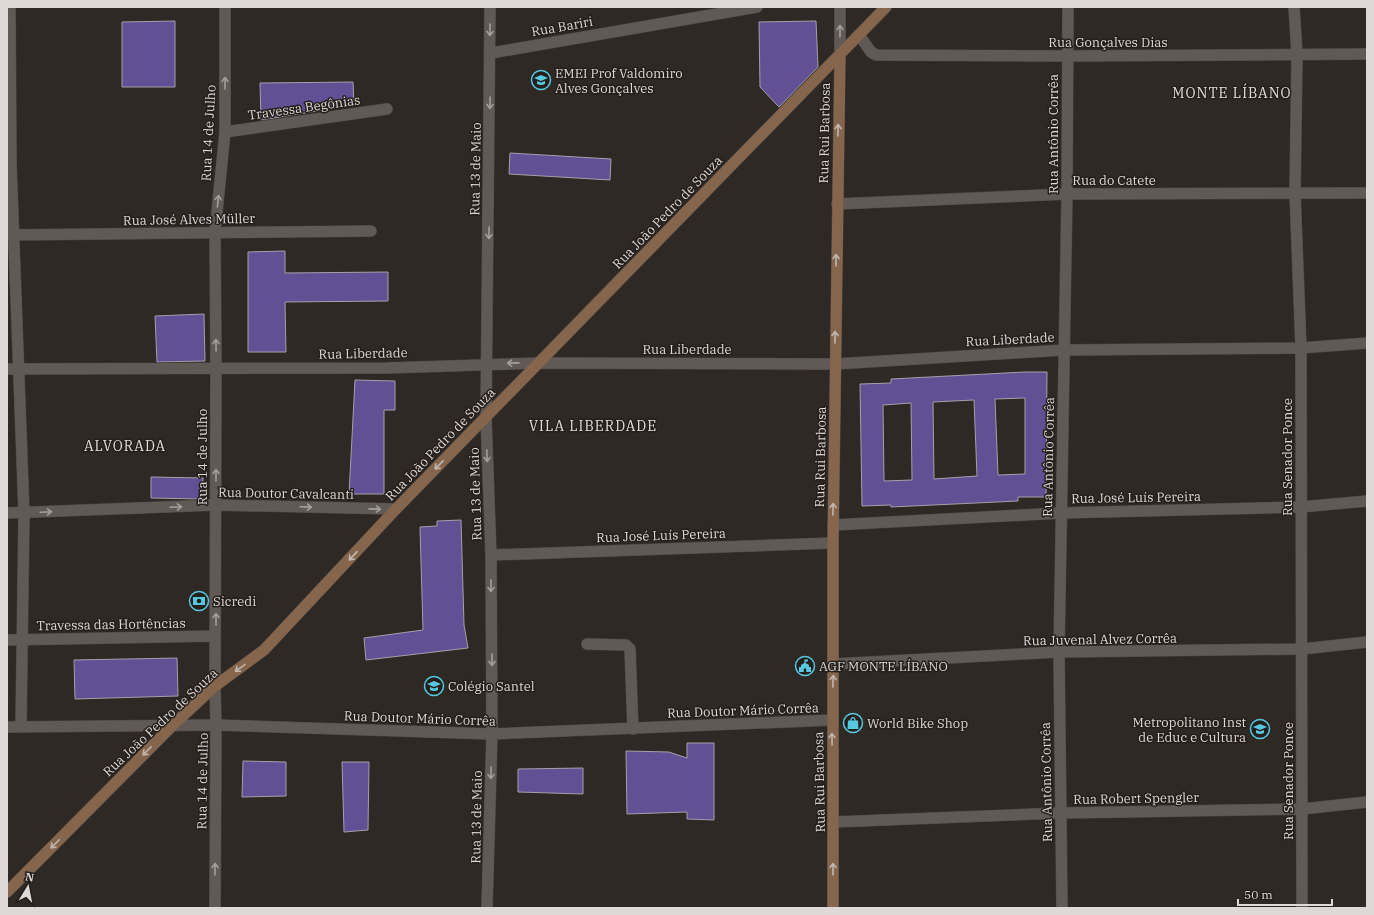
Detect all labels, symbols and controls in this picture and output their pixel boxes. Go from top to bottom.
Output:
street label: Rua Bariri [530,13,594,40]
one-way arrow [487,23,494,36]
one-way arrow [836,25,844,38]
street label: Rua Gonçalves Dias [1048,34,1168,51]
place label: EMEI Prof Valdomiro Alves Gonçalves [555,65,683,97]
school or university icon: EMEI Prof Valdomiro Alves Gonçalves [530,69,552,91]
street label: Rua Antônio Corrêa [1045,74,1062,194]
one-way arrow [221,77,229,90]
street label: Rua Rui Barbosa [815,82,834,184]
district label: MONTE LÍBANO [1172,83,1292,102]
street label: Rua 14 de Julho [197,84,220,182]
street label: Travessa Begônias [247,91,361,124]
one-way arrow [486,96,494,109]
street label: Rua 13 de Maio [466,122,485,216]
one-way arrow [835,124,842,137]
street label: Rua João Pedro de Souza [609,152,726,273]
street label: Rua do Catete [1072,172,1156,189]
one-way arrow [214,195,222,208]
street label: Rua José Alves Müller [123,210,255,229]
one-way arrow [485,226,493,239]
one-way arrow [832,254,840,267]
street label: Rua Liberdade [965,329,1055,350]
one-way arrow [831,331,839,344]
one-way arrow [212,339,220,352]
street label: Rua Liberdade [642,341,732,358]
street label: Rua Liberdade [318,344,408,363]
one-way arrow [507,359,520,367]
street label: Rua João Pedro de Souza [382,384,499,505]
street label: Rua Antônio Corrêa [1039,397,1058,517]
street label: Rua Senador Ponce [1279,398,1296,516]
street label: Rua Rui Barbosa [811,406,830,508]
street label: Rua 14 de Julho [194,409,211,505]
district label: VILA LIBERDADE [529,417,657,435]
district label: ALVORADA [84,437,166,455]
street label: Rua 13 de Maio [465,447,486,541]
one-way arrow [484,449,491,462]
one-way arrow [434,460,444,470]
one-way arrow [212,469,220,482]
street label: Rua Doutor Cavalcanti [218,484,354,503]
street label: Rua José Luís Pereira [1071,488,1201,507]
one-way arrow [169,503,182,510]
one-way arrow [299,503,312,511]
one-way arrow [829,503,837,516]
one-way arrow [368,505,381,513]
one-way arrow [39,509,52,516]
street label: Rua José Luís Pereira [596,525,726,546]
one-way arrow [348,551,358,561]
one-way arrow [487,579,495,592]
bank icon: Sicredi [188,590,210,612]
place label: Sicredi [213,593,256,610]
one-way arrow [212,613,220,626]
street label: Travessa das Hortências [36,615,186,634]
street label: Rua Juvenal Alvez Corrêa [1023,630,1177,649]
one-way arrow [488,653,496,666]
public building icon: AGF MONTE LÍBANO [794,655,816,677]
place label: AGF MONTE LÍBANO [819,658,948,675]
one-way arrow [234,664,245,672]
street label: Rua João Pedro de Souza [99,665,221,780]
school or university icon: Colégio Santel [423,675,445,697]
one-way arrow [829,675,837,688]
place label: Colégio Santel [448,678,535,695]
street label: Rua Doutor Mário Corrêa [667,699,819,722]
street label: Rua Doutor Mário Corrêa [344,707,496,730]
shop icon: World Bike Shop [842,712,864,734]
place label: Metropolitano Inst de Educ e Cultura [1133,714,1246,746]
place label: World Bike Shop [867,715,968,732]
school or university icon: Metropolitano Inst de Educ e Cultura [1249,718,1271,740]
street label: Rua Antônio Corrêa [1037,722,1056,842]
street label: Rua Senador Ponce [1280,722,1297,840]
street label: Rua Rui Barbosa [810,731,829,833]
street label: Rua 14 de Julho [193,733,212,829]
one-way arrow [828,733,836,746]
one-way arrow [142,746,152,756]
one-way arrow [487,766,495,779]
street label: Rua 13 de Maio [467,770,486,864]
street label: Rua Robert Spengler [1073,789,1199,808]
one-way arrow [50,839,60,849]
one-way arrow [211,863,219,876]
one-way arrow [829,863,837,876]
north arrow [8,867,48,907]
text: N [24,870,36,885]
scale bar [1238,881,1332,907]
text: 50 m [1244,887,1273,902]

